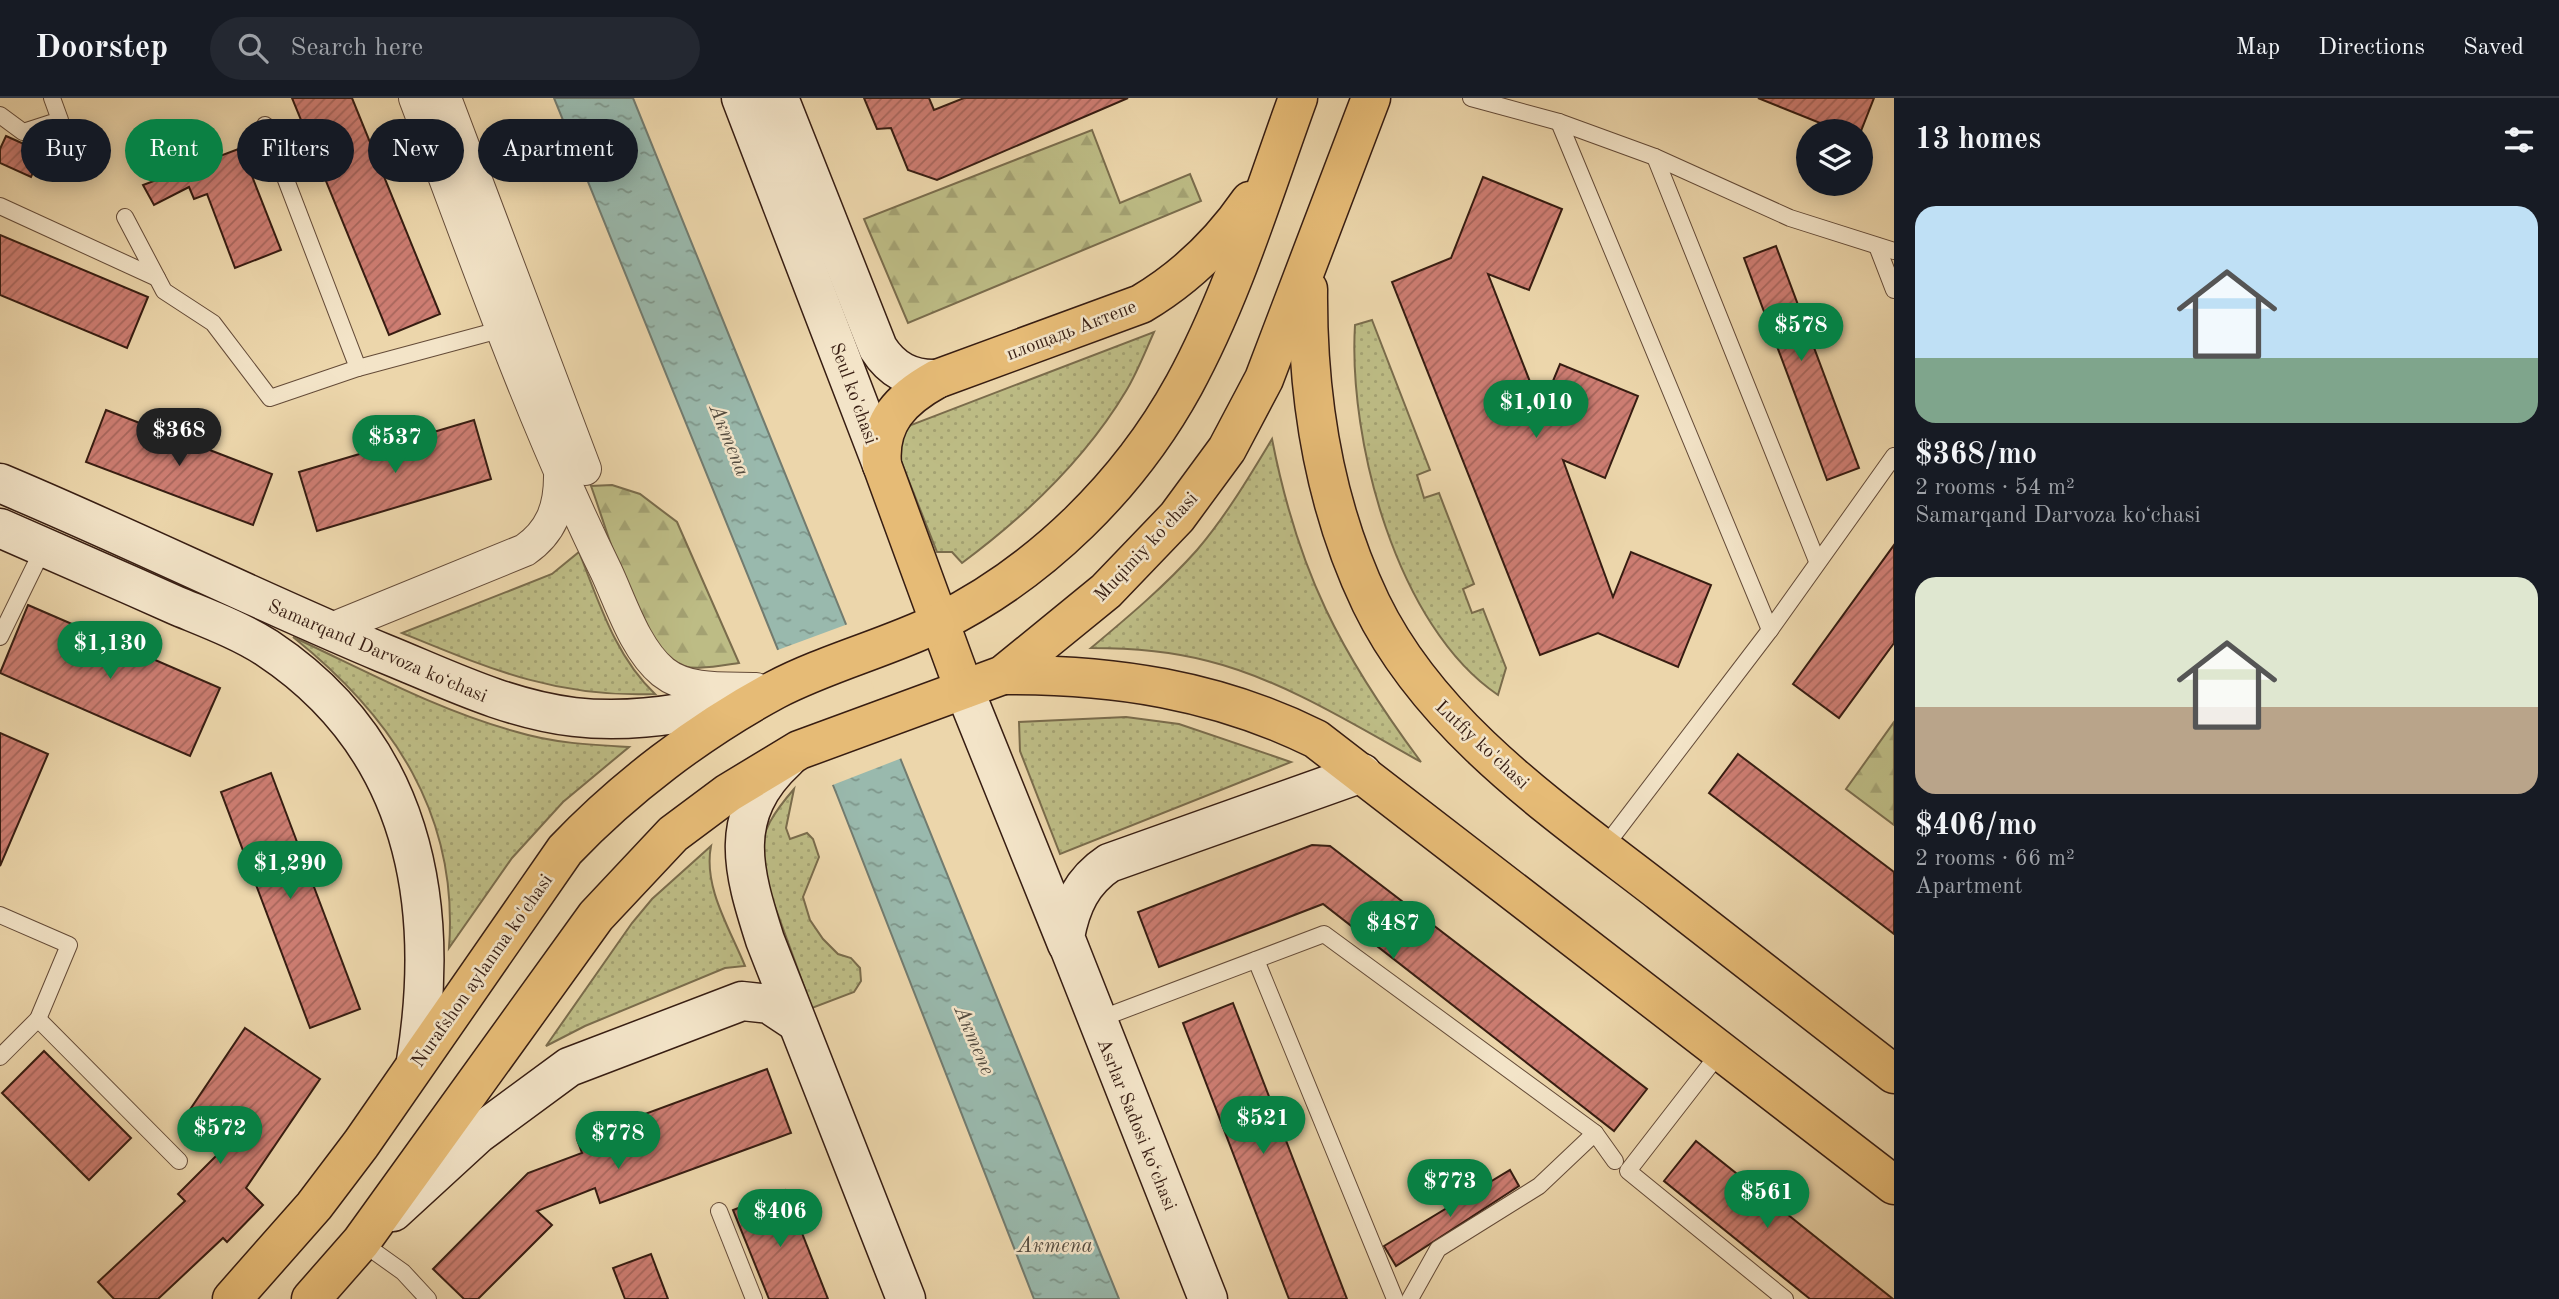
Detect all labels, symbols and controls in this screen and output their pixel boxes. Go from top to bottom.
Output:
search box [210,17,700,80]
icon: search [234,29,272,67]
text: Doorstep [35,32,168,65]
text: Search here [290,35,423,61]
text: Map [2236,36,2280,60]
text: Directions [2318,36,2425,60]
text: Saved [2463,36,2524,60]
chip: Buy [21,119,111,182]
chip: Rent [125,119,223,182]
chip: Filters [237,119,354,182]
chip: New [368,119,464,182]
chip: Apartment [478,119,638,182]
map controls [1796,119,1873,196]
button: layers [1796,119,1873,196]
icon: filters [2500,121,2538,159]
text: 13 homes [1915,125,2041,155]
icon: home [2164,251,2290,377]
street label: площадь Актепе [1004,298,1140,365]
pin: $578 [1760,303,1842,363]
text: $578 [1774,314,1828,337]
street label: Seul ko'chasi [826,341,880,447]
pin: $1,010 [1479,380,1593,440]
text: $1,010 [1499,391,1573,414]
water label: Актепа [704,401,753,480]
pin: $368 [138,408,220,468]
pin: $537 [354,416,436,475]
text: $368 [152,419,206,442]
text: $537 [368,426,422,449]
text: $368/mo [1915,440,2037,470]
text: 2 rooms · 54 m² [1915,476,2075,499]
street label: Muqimiy ko'chasi [1092,489,1202,606]
text: Samarqand Darvoza koʻchasi [1915,504,2201,527]
street label: Samarqand Darvoza koʻchasi [265,597,489,707]
pin: $1,130 [53,622,167,681]
icon: home [2164,622,2290,748]
text: $1,130 [73,632,147,655]
street label: Lutfiy ko'chasi [1431,698,1532,794]
text: $406/mo [1915,811,2037,841]
pin: $1,290 [233,842,347,901]
text: 2 rooms · 66 m² [1915,847,2075,870]
text: $1,290 [253,852,327,875]
street label: Nurafshon aylanma ko'chasi [409,871,557,1071]
text: Apartment [1915,875,2023,898]
pin: $487 [1352,902,1434,961]
text: $487 [1366,912,1420,935]
water label: Актепе [949,1002,998,1078]
street label: Asrlar Sadosi ko‘chasi [1093,1036,1179,1214]
pin: $521 [1222,1096,1304,1156]
pin: $572 [179,1107,261,1166]
text: $521 [1236,1107,1290,1130]
pin: $778 [577,1112,659,1171]
text: $572 [193,1117,247,1140]
text: $778 [591,1122,645,1145]
pin: $773 [1409,1160,1491,1219]
text: $773 [1423,1170,1477,1193]
pin: $561 [1726,1170,1808,1230]
text: $561 [1740,1181,1794,1204]
pin: $406 [739,1190,821,1249]
text: $406 [753,1200,807,1223]
water label: Актепа [1016,1236,1093,1257]

